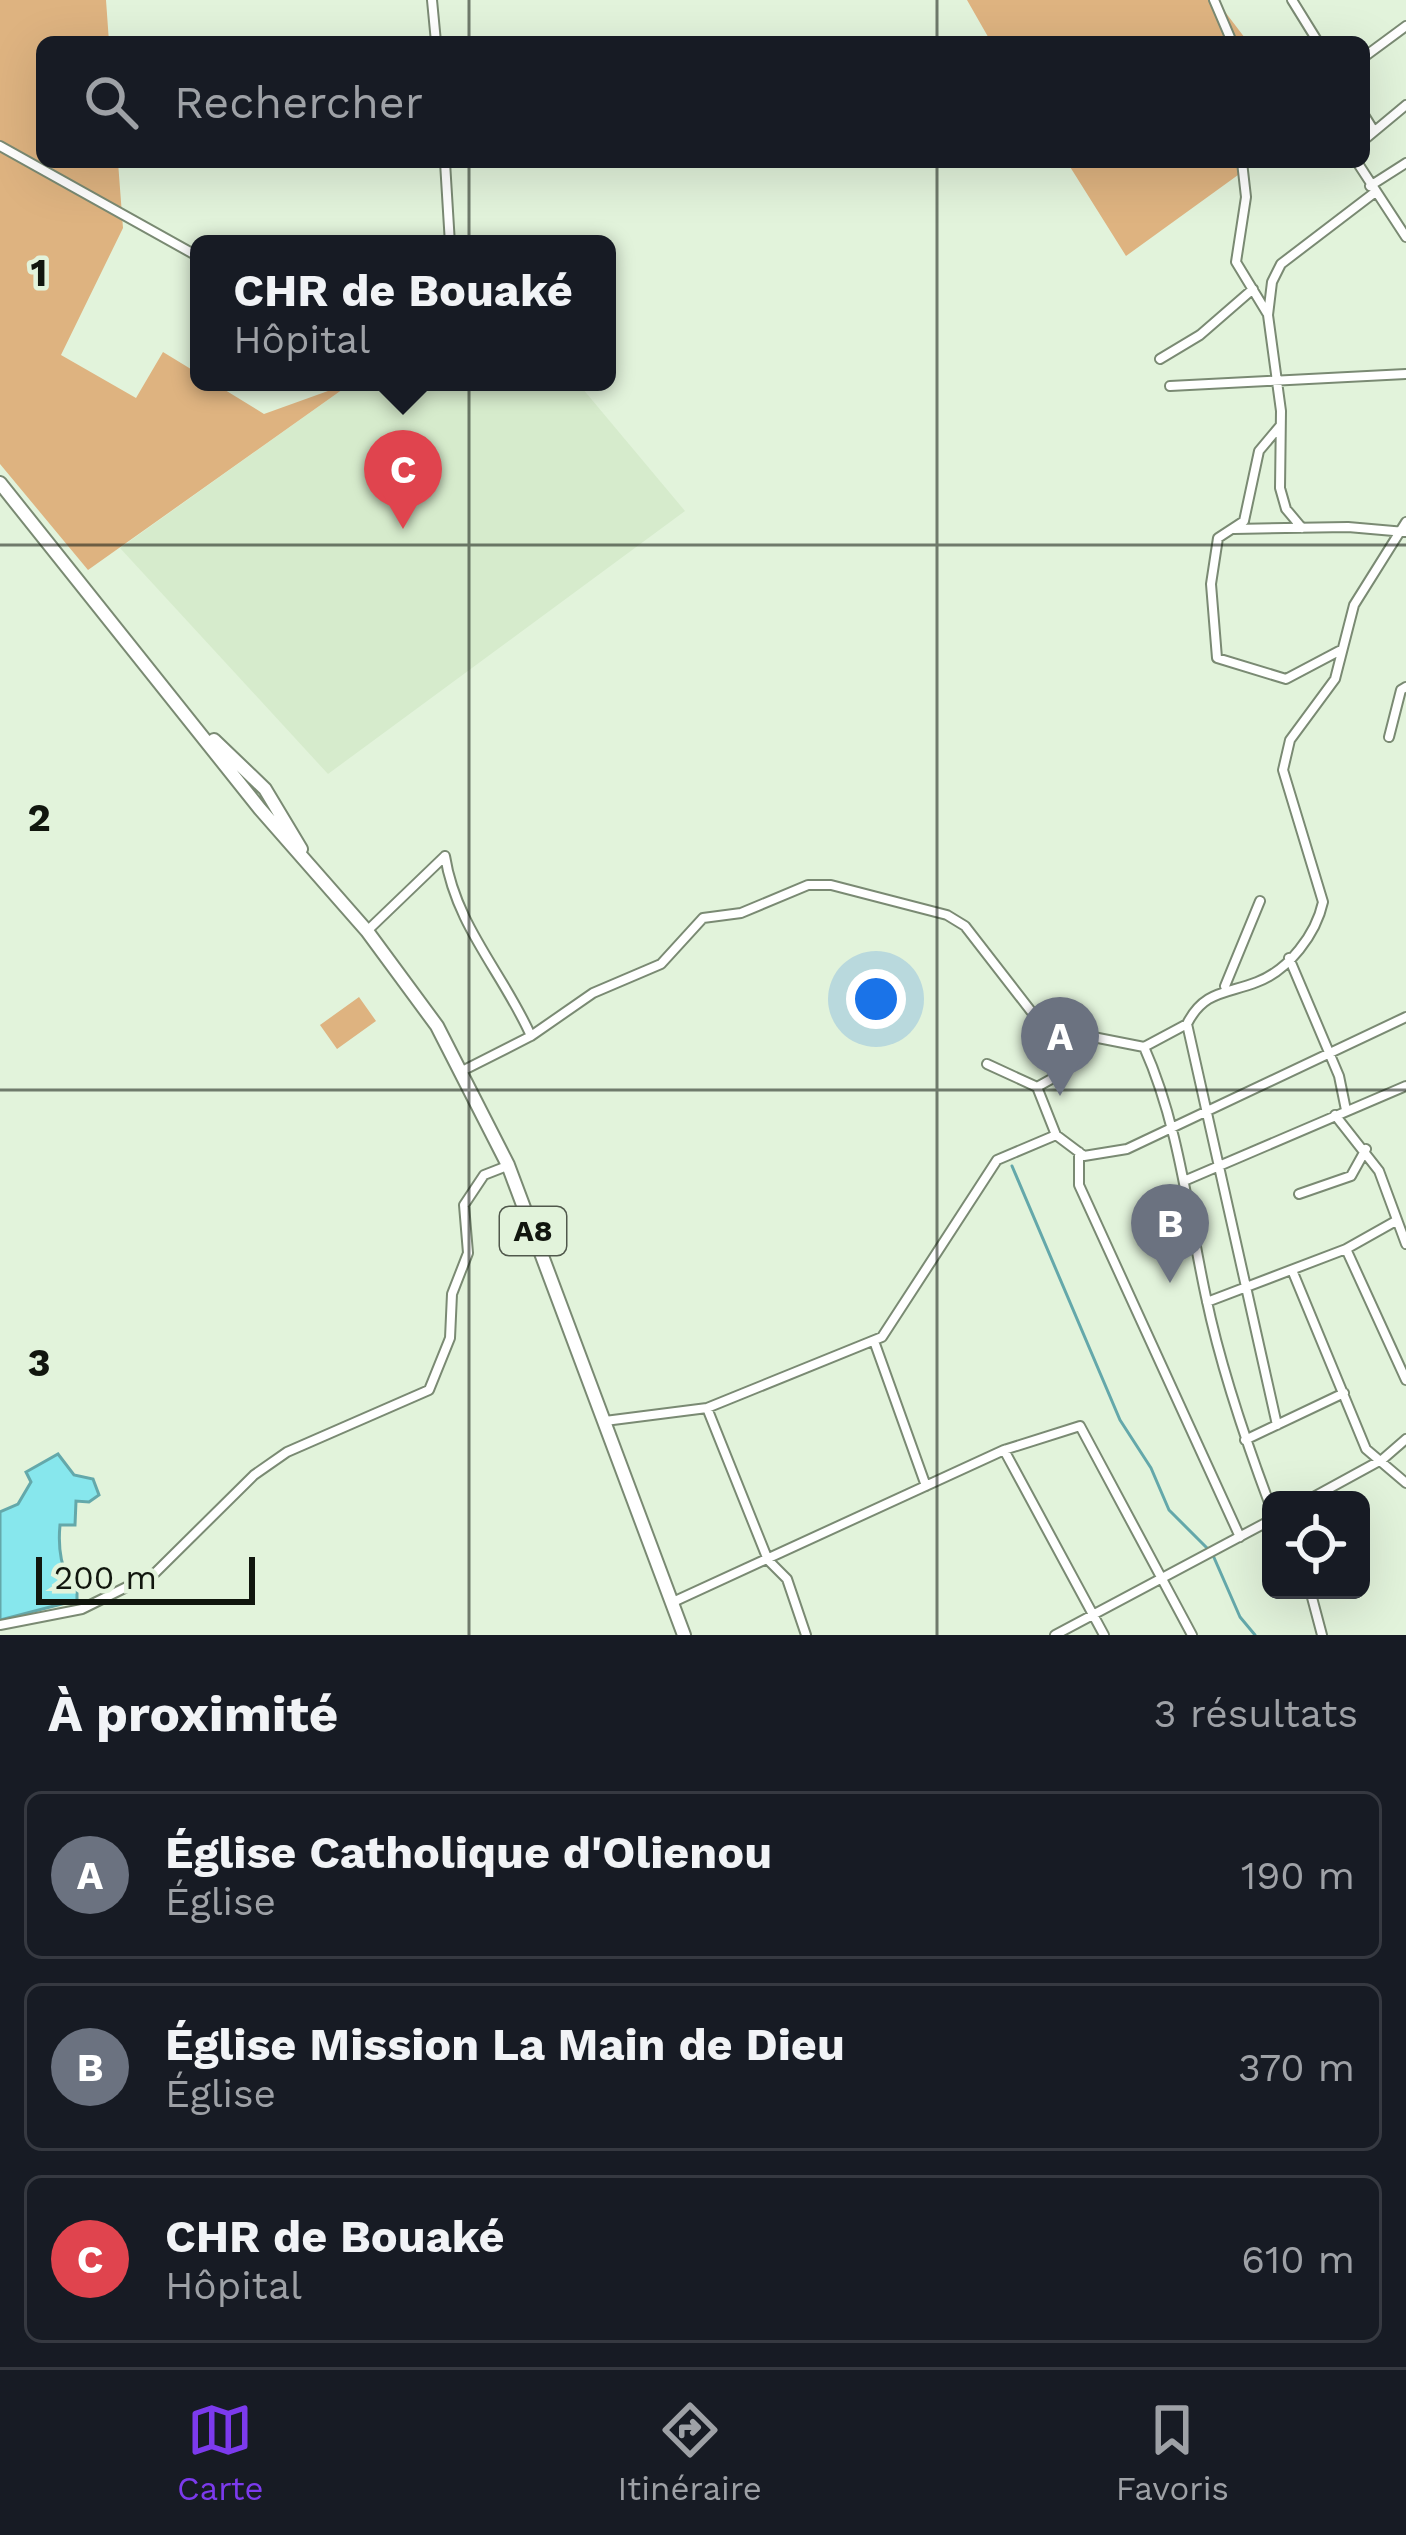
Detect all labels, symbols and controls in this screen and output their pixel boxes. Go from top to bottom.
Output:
search box [36,36,1370,168]
icon: search [78,69,144,135]
text: Rechercher [174,76,423,129]
popup [190,235,616,391]
text: 1 [31,250,47,295]
text: CHR de Bouaké [233,264,573,317]
text: Hôpital [233,317,370,362]
pin: C [364,430,442,529]
text: 2 [27,795,51,840]
your location [846,969,906,1029]
pin: A [1021,997,1099,1096]
pin: B [1131,1184,1209,1283]
road number: A8 [500,1207,566,1255]
text: 3 [27,1340,51,1385]
map controls [1262,1491,1370,1599]
button: locate [1262,1491,1370,1599]
scale bar [36,1551,255,1604]
text: 200 m [54,1558,157,1597]
text: À proximité [48,1684,338,1743]
text: 3 résultats [1154,1691,1358,1736]
text: Église Catholique d'Olienou [165,1826,772,1879]
text: A [77,1853,103,1898]
text: 190 m [1241,1853,1355,1898]
text: Église [165,1879,276,1924]
text: Église Mission La Main de Dieu [165,2018,845,2071]
text: B [77,2045,103,2090]
text: 370 m [1238,2045,1355,2090]
text: Église [165,2071,276,2116]
text: CHR de Bouaké [165,2210,505,2263]
text: C [77,2237,103,2282]
text: 610 m [1241,2237,1355,2282]
text: Hôpital [165,2263,302,2308]
tab: Carte [177,2397,264,2508]
tab: Itinéraire [618,2397,762,2508]
tab: Favoris [1116,2397,1229,2508]

